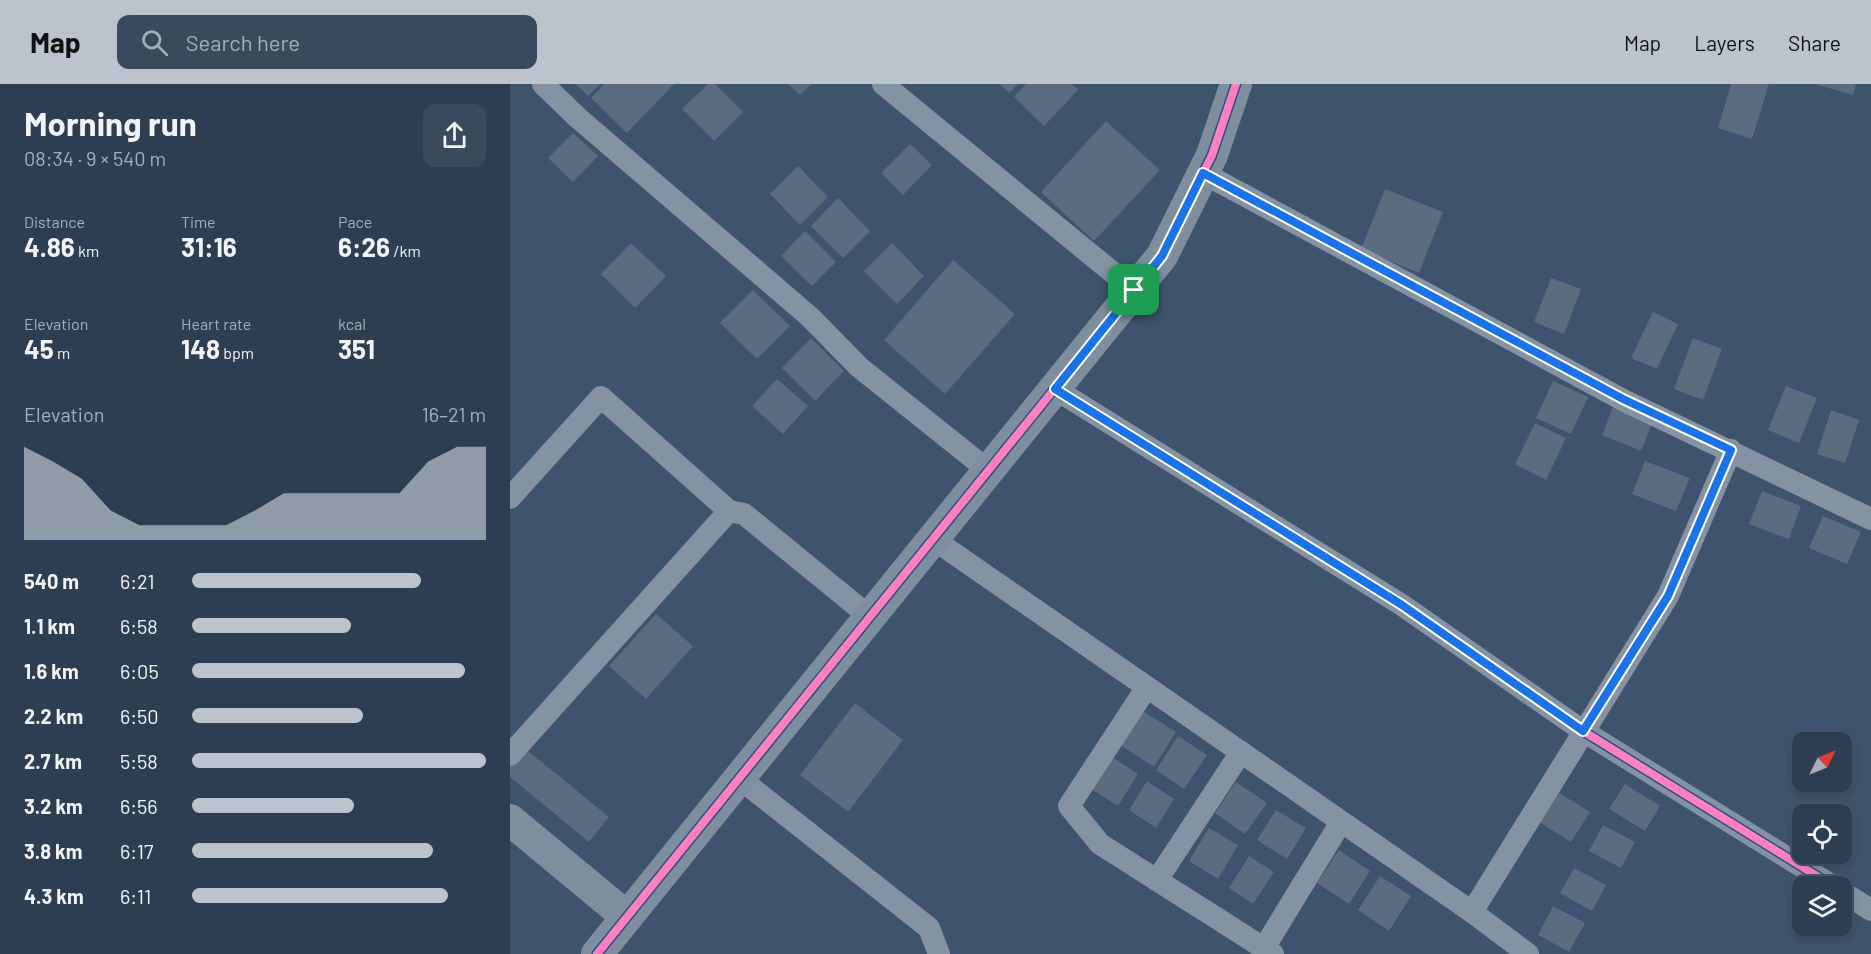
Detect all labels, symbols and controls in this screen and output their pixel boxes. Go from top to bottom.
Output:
search box [117,15,537,69]
text: Map [30,25,81,59]
icon: search [138,26,171,59]
text: Search here [186,29,300,55]
text: Map [1624,30,1661,55]
text: Layers [1694,30,1755,55]
text: Share [1788,30,1841,55]
text: Morning run [24,103,197,143]
button: share [423,104,486,167]
text: 08:34 · 9 × 540 m [24,146,166,170]
text: Distance [24,212,85,231]
text: Time [181,212,216,231]
text: Pace [338,212,372,231]
text: 4.86 [24,231,75,262]
text: 31:16 [181,231,237,262]
text: 6:26 [338,231,390,262]
text: km [75,241,99,260]
text: /km [390,241,421,260]
pin [1108,264,1159,315]
icon: arrive [1117,273,1150,306]
text: Elevation [24,314,88,333]
text: Heart rate [181,314,251,333]
text: kcal [338,314,366,333]
text: 45 [24,333,54,364]
text: 148 [181,333,220,364]
text: 351 [338,333,375,364]
text: m [54,343,70,362]
text: bpm [220,343,254,362]
text: Elevation [24,402,105,426]
text: 16–21 m [422,402,486,426]
text: 540 m [24,569,79,593]
text: 6:21 [120,569,155,593]
text: 1.1 km [24,614,75,638]
text: 6:58 [120,614,158,638]
text: 1.6 km [24,659,79,683]
text: 6:05 [120,659,159,683]
text: 2.2 km [24,704,83,728]
text: 6:50 [120,704,159,728]
north arrow [1792,732,1852,792]
map controls [1792,732,1852,936]
text: 2.7 km [24,749,82,773]
text: 5:58 [120,749,158,773]
text: 3.2 km [24,794,83,818]
text: 6:56 [120,794,158,818]
button: locate [1792,804,1852,864]
text: 3.8 km [24,839,82,863]
text: 6:17 [120,839,154,863]
button: layers [1792,876,1852,936]
text: 4.3 km [24,884,84,908]
text: 6:11 [120,884,151,908]

